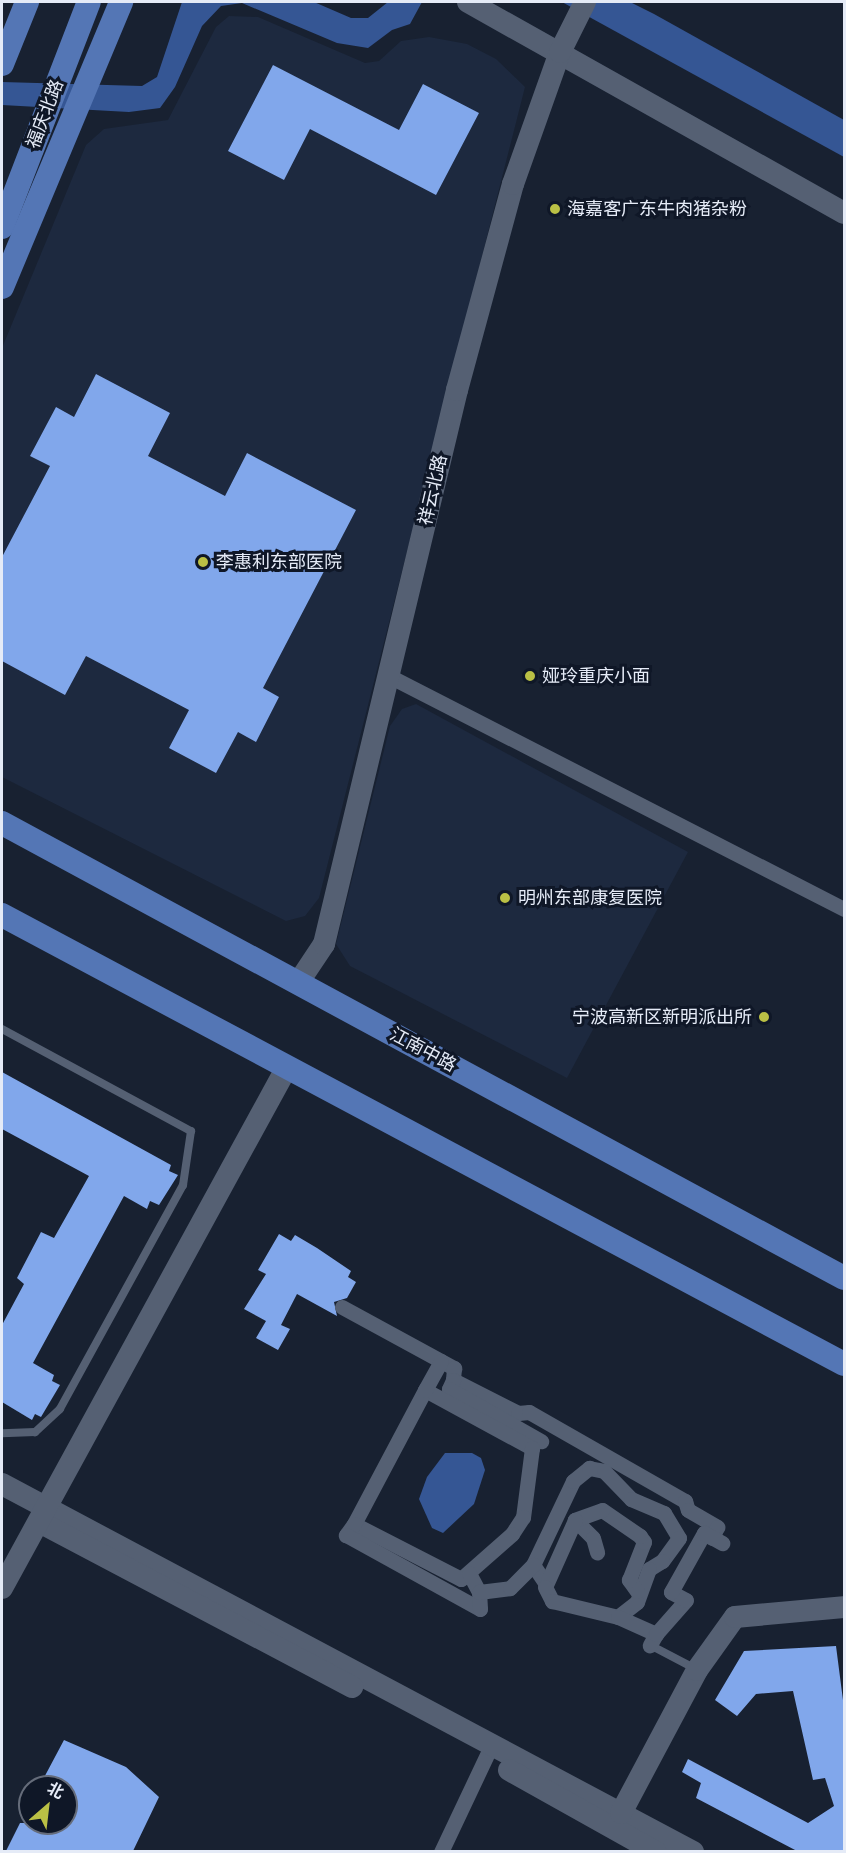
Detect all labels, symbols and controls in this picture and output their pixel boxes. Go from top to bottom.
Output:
street label: 福庆北路 [22,77,68,151]
place label: 海嘉客广东牛肉猪杂粉 [567,198,747,220]
marker: 海嘉客广东牛肉猪杂粉 [548,202,562,216]
street label: 祥云北路 [414,452,452,528]
place label: 李惠利东部医院 [216,551,342,573]
marker: 李惠利东部医院 [194,553,212,571]
place label: 娅玲重庆小面 [542,665,650,687]
marker: 娅玲重庆小面 [523,669,537,683]
place label: 明州东部康复医院 [518,887,662,909]
marker: 明州东部康复医院 [496,889,514,907]
place label: 宁波高新区新明派出所 [572,1006,752,1028]
marker: 宁波高新区新明派出所 [757,1010,771,1024]
street label: 江南中路 [386,1024,460,1076]
north arrow [18,1775,78,1835]
text: 北 [44,1778,67,1803]

